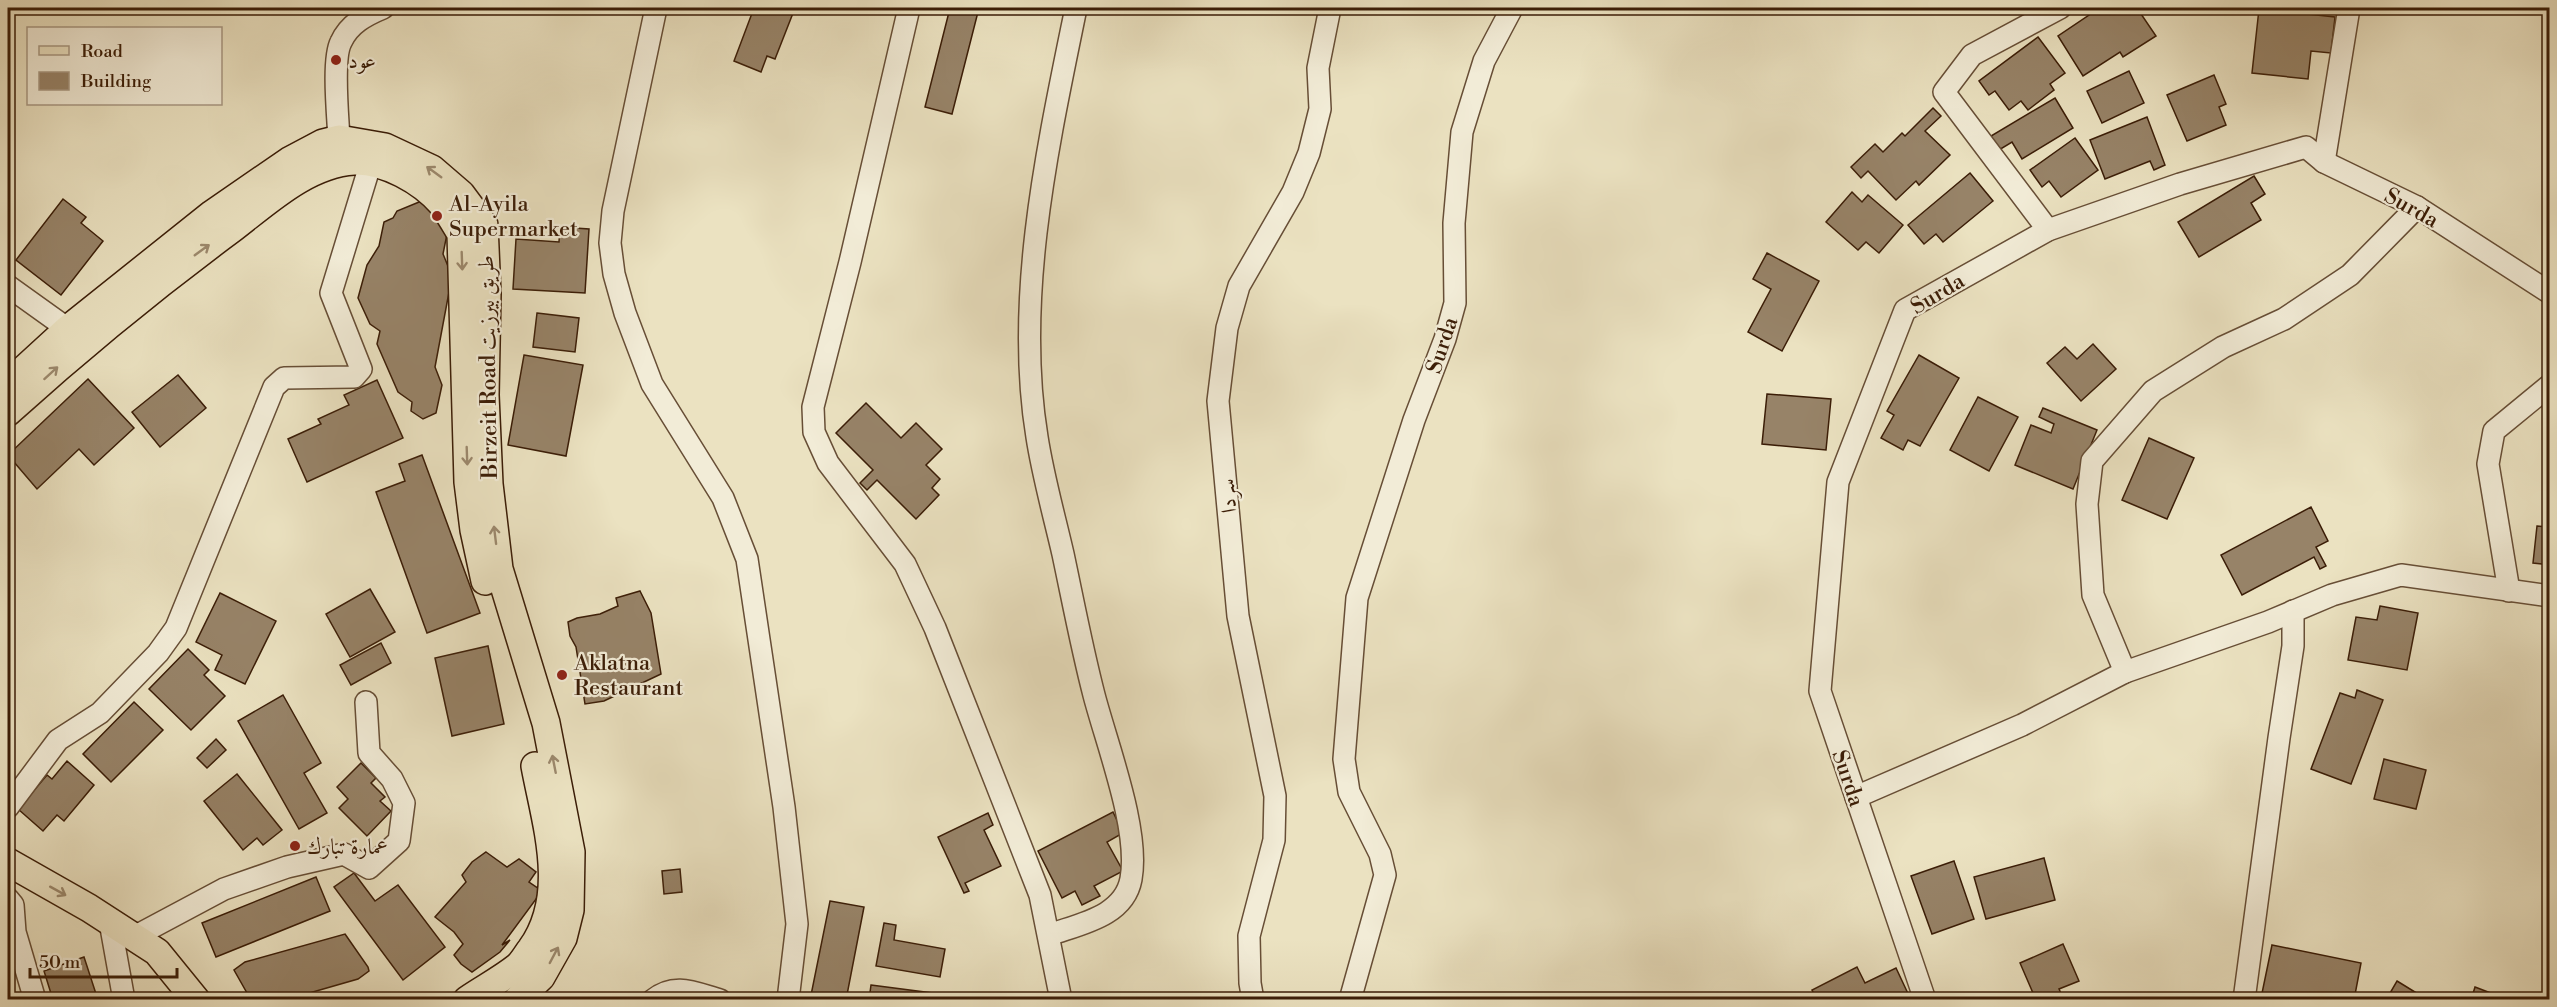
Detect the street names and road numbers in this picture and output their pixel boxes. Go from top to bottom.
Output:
street label: Surda [2379,182,2444,235]
street label: Birzeit Road طريق بيرزيت [473,255,504,480]
street label: Surda [1906,267,1970,321]
street label: Surda [1421,313,1465,377]
street label: سردا [1214,478,1243,514]
street label: Surda [1825,747,1870,811]

